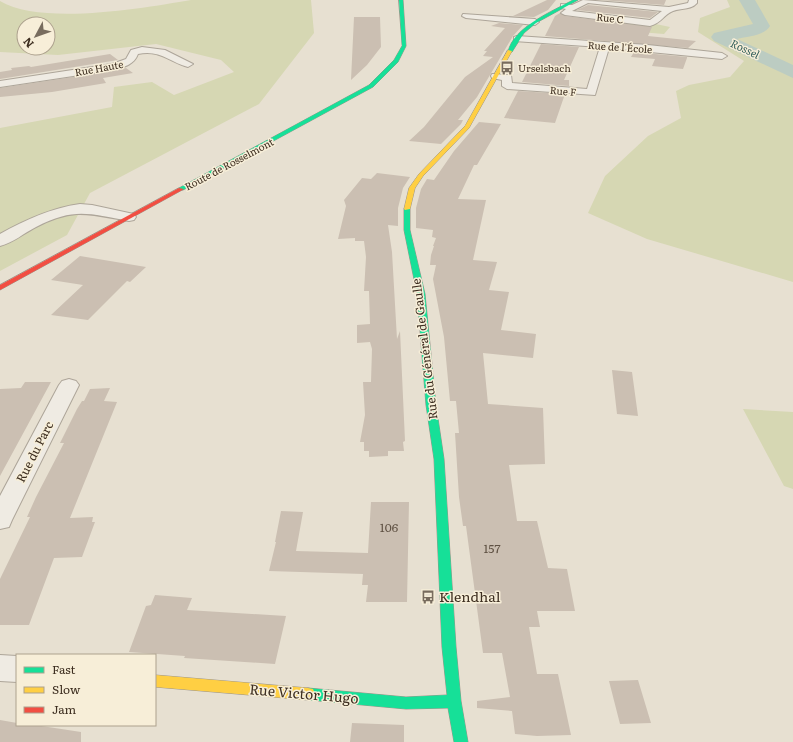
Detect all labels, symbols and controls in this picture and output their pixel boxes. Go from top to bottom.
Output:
street label: Rue C [596,9,624,26]
north arrow [16,16,56,56]
text: N [19,34,37,52]
water label: Rossel [728,34,763,62]
street label: Rue de l'École [587,37,653,56]
street label: Rue Haute [73,56,124,79]
bus stop icon: Urselsbach [499,60,515,76]
place label: Urselsbach [518,60,571,75]
street label: Rue F [549,82,577,99]
street label: Route de Rosselmont [182,134,276,193]
street label: Rue du Général de Gaulle [406,278,442,421]
street label: Rue du Parc [11,418,57,485]
house number: 106 [380,518,399,536]
house number: 157 [483,539,501,557]
place label: Klendhal [439,586,501,606]
bus stop icon: Klendhal [420,589,436,605]
legend [16,654,156,726]
text: Fast [52,660,76,678]
street label: Rue Victor Hugo [249,678,359,708]
text: Slow [52,680,81,698]
text: Jam [52,700,77,718]

